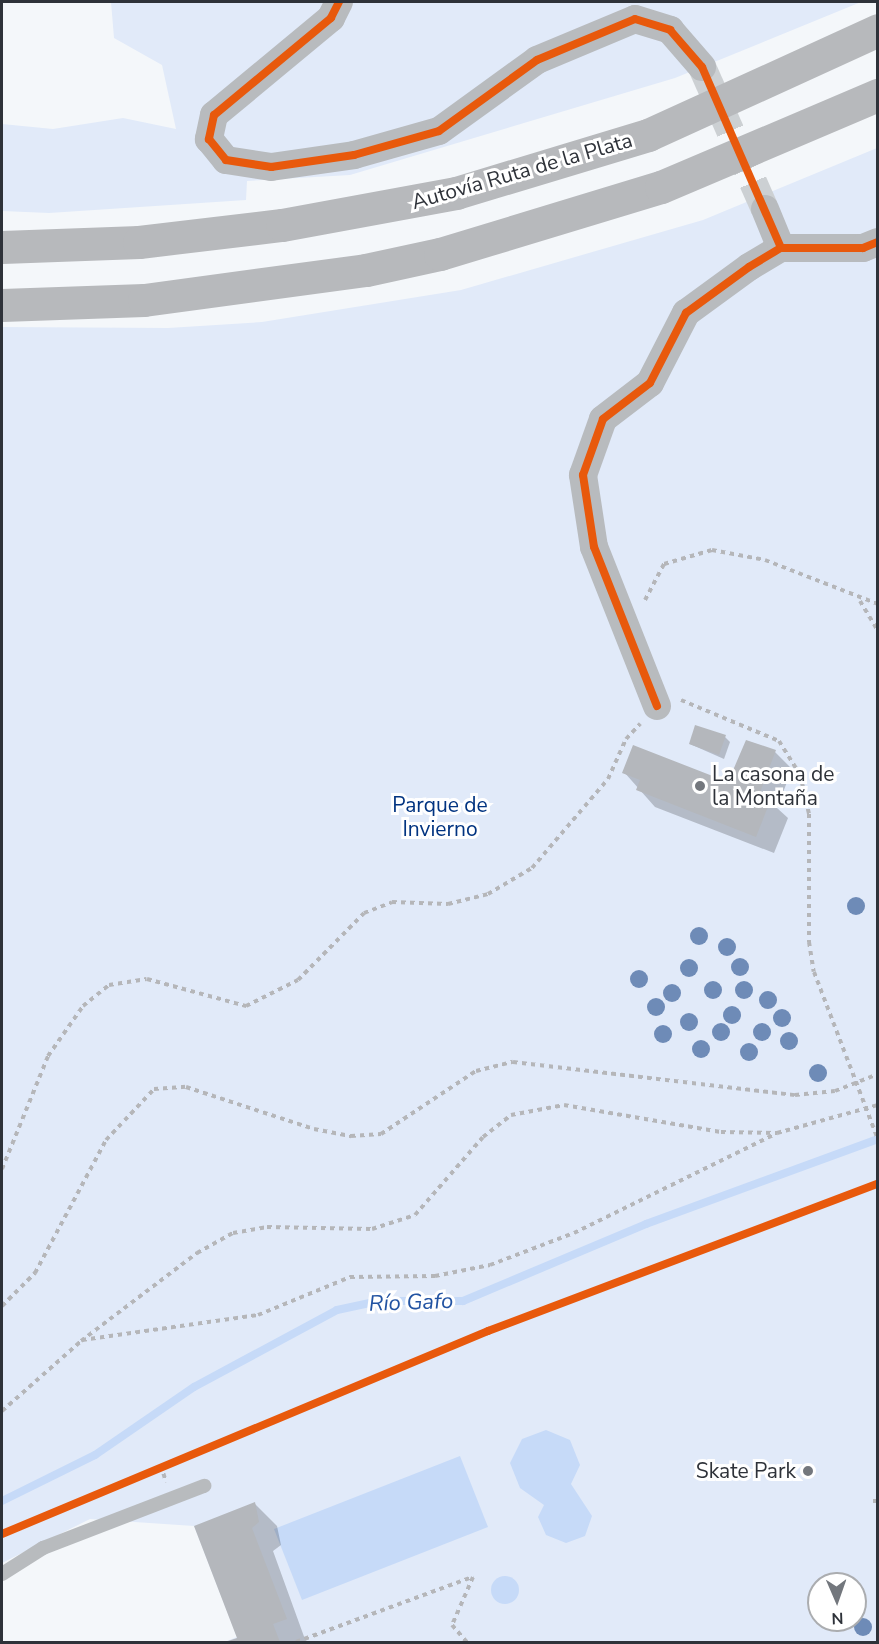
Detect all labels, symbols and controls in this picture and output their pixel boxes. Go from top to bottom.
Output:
street label: Autovía Ruta de la Plata [409,127,635,215]
place label: La casona de la Montaña [712,761,834,811]
marker: La casona de la Montaña [693,779,707,793]
park label: Parque de Invierno [392,792,488,842]
water label: Río Gafo [368,1288,454,1318]
place label: Skate Park [696,1458,796,1484]
marker: Skate Park [801,1464,815,1478]
north arrow [807,1572,867,1632]
text: N [831,1607,844,1629]

